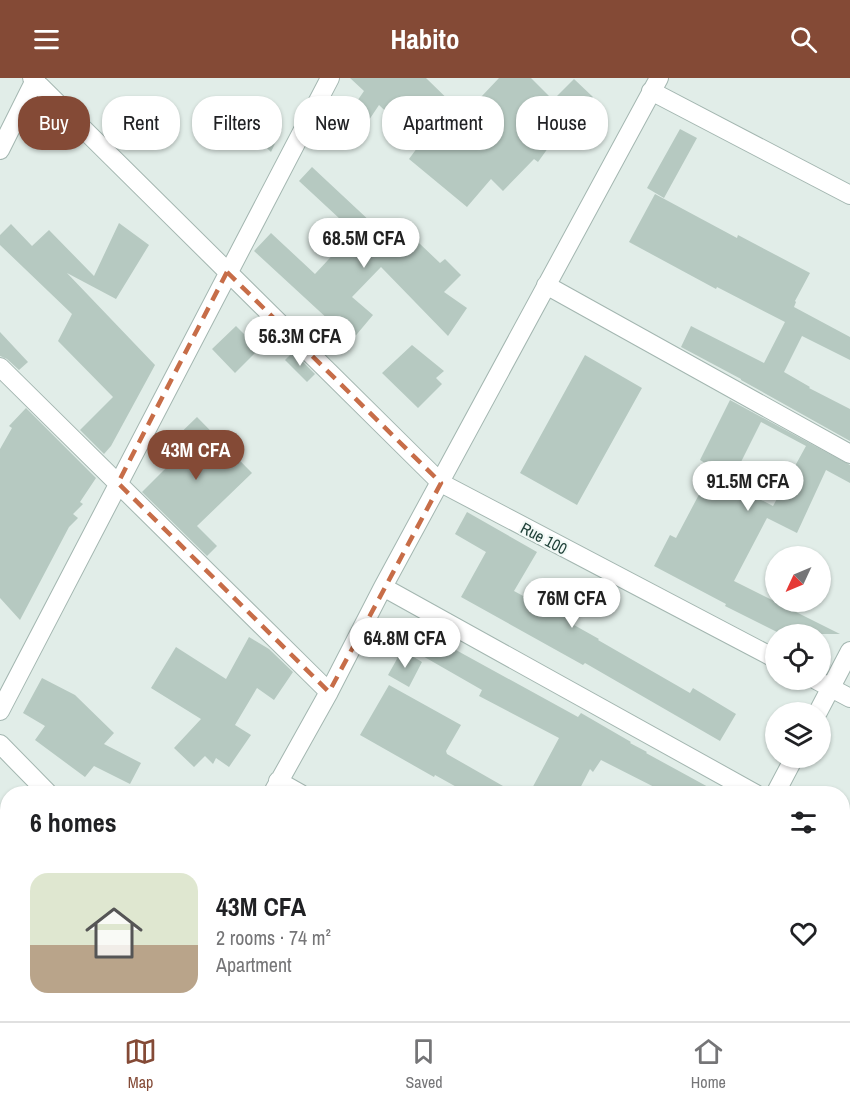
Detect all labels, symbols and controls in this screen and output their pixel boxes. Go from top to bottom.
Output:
text: Habito [391,21,459,57]
icon: menu [30,23,63,56]
icon: search [787,23,820,56]
chip: Buy [18,96,90,150]
chip: Rent [102,96,180,150]
chip: Filters [192,96,282,150]
chip: New [294,96,370,150]
chip: Apartment [382,96,504,150]
chip: House [516,96,608,150]
pin: 68.5M CFA [295,218,433,269]
text: 68.5M CFA [323,224,405,251]
pin: 56.3M CFA [231,316,369,367]
text: 56.3M CFA [259,322,341,349]
pin: 43M CFA [141,430,251,481]
text: 43M CFA [161,436,231,463]
pin: 91.5M CFA [679,461,817,512]
text: 91.5M CFA [707,467,789,494]
street label: Rue 100 [517,517,571,559]
north arrow [765,546,831,612]
map controls [765,546,831,768]
pin: 76M CFA [517,578,627,629]
text: 76M CFA [537,584,607,611]
pin: 64.8M CFA [336,618,474,669]
text: 64.8M CFA [364,624,446,651]
button: locate [765,624,831,690]
button: layers [765,702,831,768]
text: 6 homes [30,805,117,840]
icon: filters [787,806,820,839]
text: 43M CFA [216,889,306,924]
icon: home [78,897,150,969]
icon: heart [787,917,820,950]
text: 2 rooms · 74 m² [216,924,331,951]
text: Apartment [216,951,292,978]
tab: Map [124,1035,157,1093]
tab: Saved [405,1035,443,1093]
tab: Home [691,1035,726,1093]

